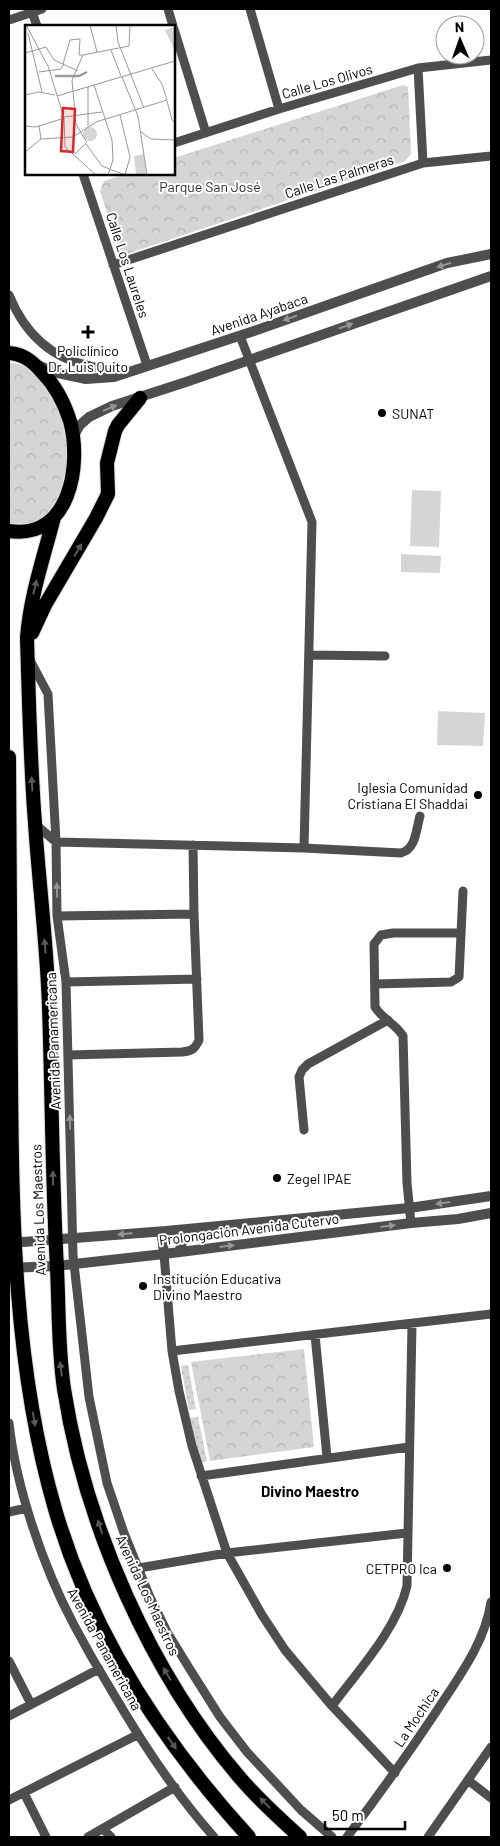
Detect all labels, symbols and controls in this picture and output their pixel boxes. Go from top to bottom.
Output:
north arrow [435,15,485,65]
text: N [455,18,464,35]
inset map [25,25,175,175]
street label: Calle Los Olivos [280,60,375,102]
street label: Calle Las Palmeras [282,150,396,202]
park label: Parque San José [159,178,261,195]
street label: Calle Los Laureles [103,210,153,320]
one-way arrow [436,261,451,269]
street label: Avenida Ayabaca [208,289,310,339]
one-way arrow [283,315,298,322]
one-way arrow [339,322,354,330]
marker: Policlínico Dr. Luis Quito [81,325,95,339]
place label: Policlínico Dr. Luis Quito [48,342,128,375]
one-way arrow [103,404,118,412]
place label: SUNAT [392,405,434,422]
marker: SUNAT [376,407,388,419]
one-way arrow [73,543,82,556]
one-way arrow [31,580,39,595]
one-way arrow [28,776,36,792]
place label: Iglesia Comunidad Cristiana El Shaddai [347,779,468,812]
marker: Iglesia Comunidad Cristiana El Shaddai [472,789,484,801]
one-way arrow [52,881,60,897]
one-way arrow [41,938,49,954]
street label: Avenida Panamericana [42,972,64,1110]
one-way arrow [66,1113,74,1129]
street label: Avenida Los Maestros [27,1144,49,1276]
one-way arrow [49,1170,57,1186]
place label: Zegel IPAE [287,1170,352,1187]
marker: Zegel IPAE [271,1172,283,1184]
one-way arrow [435,1199,451,1207]
street label: Prolongación Avenida Cutervo [158,1210,340,1248]
one-way arrow [381,1222,397,1230]
one-way arrow [116,1231,132,1239]
one-way arrow [219,1242,235,1250]
place label: Institución Educativa Divino Maestro [153,1270,281,1303]
marker: Institución Educativa Divino Maestro [137,1280,149,1292]
one-way arrow [57,1361,65,1377]
one-way arrow [30,1411,38,1427]
district label: Divino Maestro [261,1482,359,1500]
one-way arrow [95,1519,103,1534]
street label: Avenida Los Maestros [113,1532,184,1658]
place label: CETPRO Ica [366,1560,437,1577]
marker: CETPRO Ica [441,1562,453,1574]
street label: Avenida Panamericana [64,1585,146,1713]
one-way arrow [163,1668,172,1681]
street label: La Mochica [390,1684,442,1750]
one-way arrow [167,1736,177,1750]
one-way arrow [259,1798,271,1810]
scale bar [325,1798,405,1830]
text: 50 m [332,1806,364,1824]

